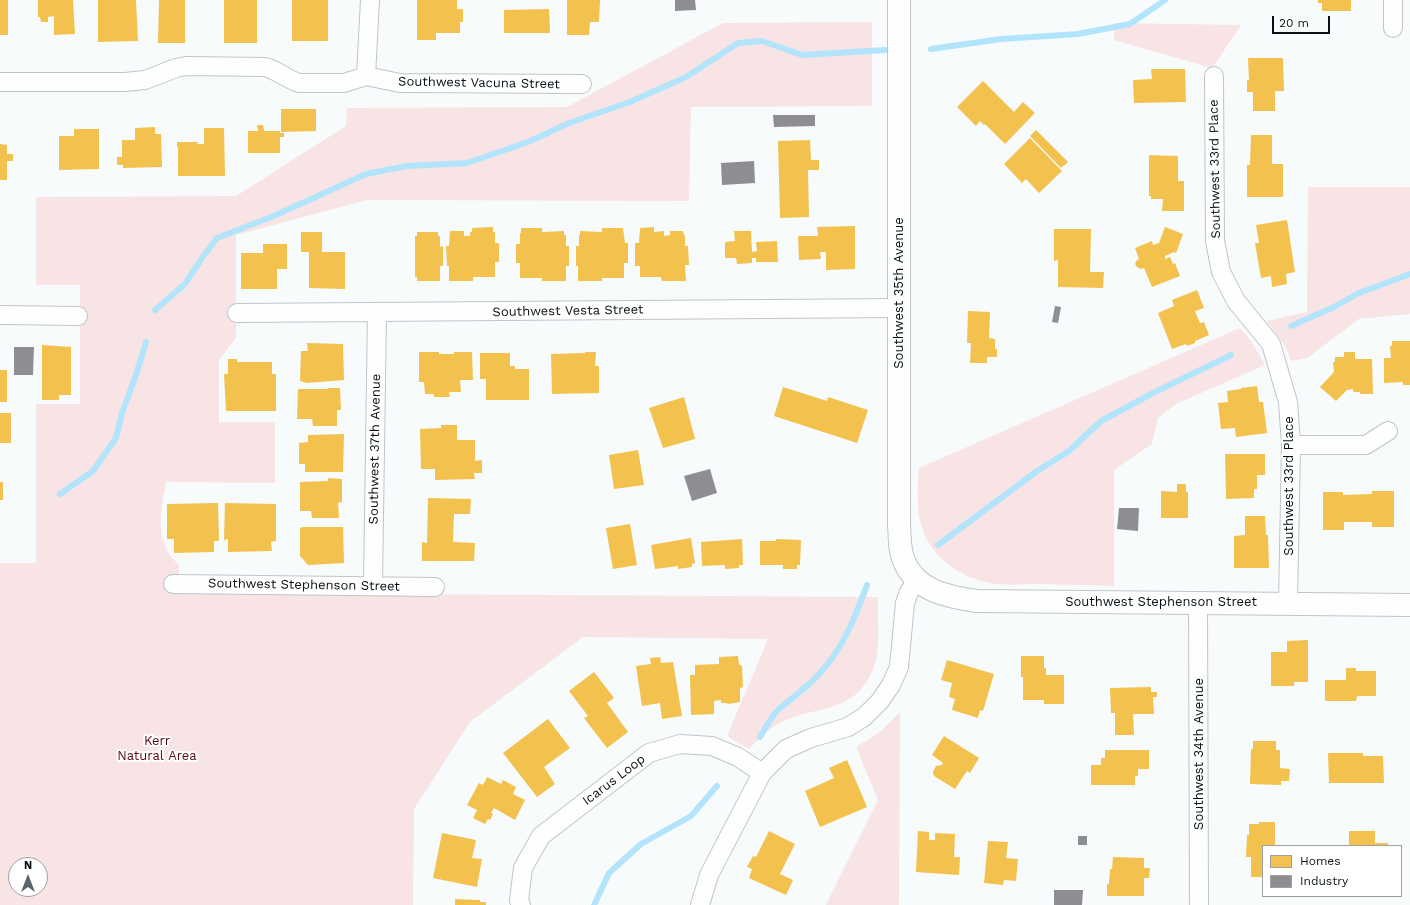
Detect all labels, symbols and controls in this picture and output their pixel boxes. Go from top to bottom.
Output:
scale bar [1274,8,1332,34]
text: 20 m [1279,16,1309,30]
street label: Southwest Vacuna Street [398,74,560,92]
street label: Southwest 33rd Place [1206,99,1224,239]
street label: Southwest 35th Avenue [891,217,907,369]
street label: Southwest Vesta Street [492,302,644,320]
street label: Southwest 37th Avenue [366,374,384,524]
street label: Southwest 33rd Place [1281,416,1297,556]
street label: Southwest Stephenson Street [208,576,400,594]
street label: Southwest Stephenson Street [1065,594,1257,610]
street label: Southwest 34th Avenue [1191,678,1207,830]
park label: Kerr Natural Area [117,733,197,764]
street label: Icarus Loop [580,751,648,809]
legend [1262,845,1402,897]
text: Homes [1300,854,1341,868]
north arrow [8,857,48,897]
text: N [24,859,32,872]
text: Industry [1300,874,1348,888]

